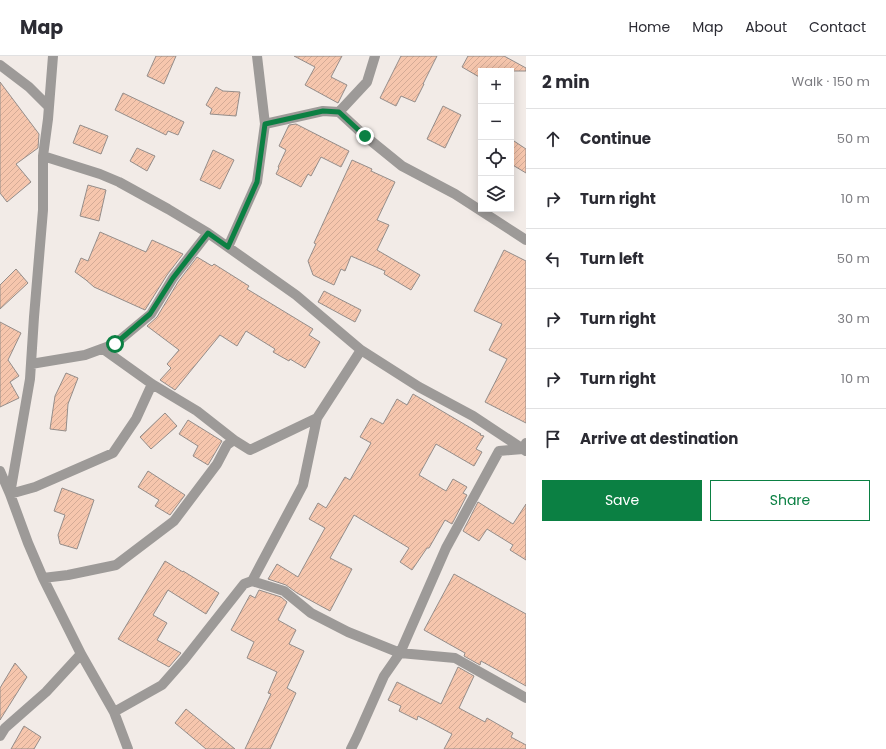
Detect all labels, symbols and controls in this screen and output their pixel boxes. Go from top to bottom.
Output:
text: Map [20,14,63,41]
text: Home [628,17,670,37]
text: Map [692,17,723,37]
text: About [745,17,787,37]
text: Contact [809,17,866,37]
map controls [478,68,514,212]
button: + [478,68,514,104]
text: 2 min [542,70,590,94]
text: Walk · 150 m [792,72,870,91]
button: − [478,104,514,140]
route end [356,127,374,145]
icon: ahead [542,128,564,150]
text: Continue [580,128,651,149]
text: 50 m [837,129,870,148]
button: locate [478,140,514,176]
button: layers [478,176,514,212]
icon: right [542,188,564,210]
text: Turn right [580,188,656,209]
text: 10 m [841,189,870,208]
icon: left [542,248,564,270]
text: Turn left [580,248,644,269]
text: 50 m [837,249,870,268]
icon: right [542,308,564,330]
text: Turn right [580,308,656,329]
text: 30 m [837,309,870,328]
route start [106,335,124,353]
icon: right [542,368,564,390]
text: Turn right [580,368,656,389]
text: 10 m [841,369,870,388]
icon: arrive [542,428,564,450]
text: Arrive at destination [580,428,738,449]
button: Save [542,480,702,521]
button: Share [710,480,870,521]

